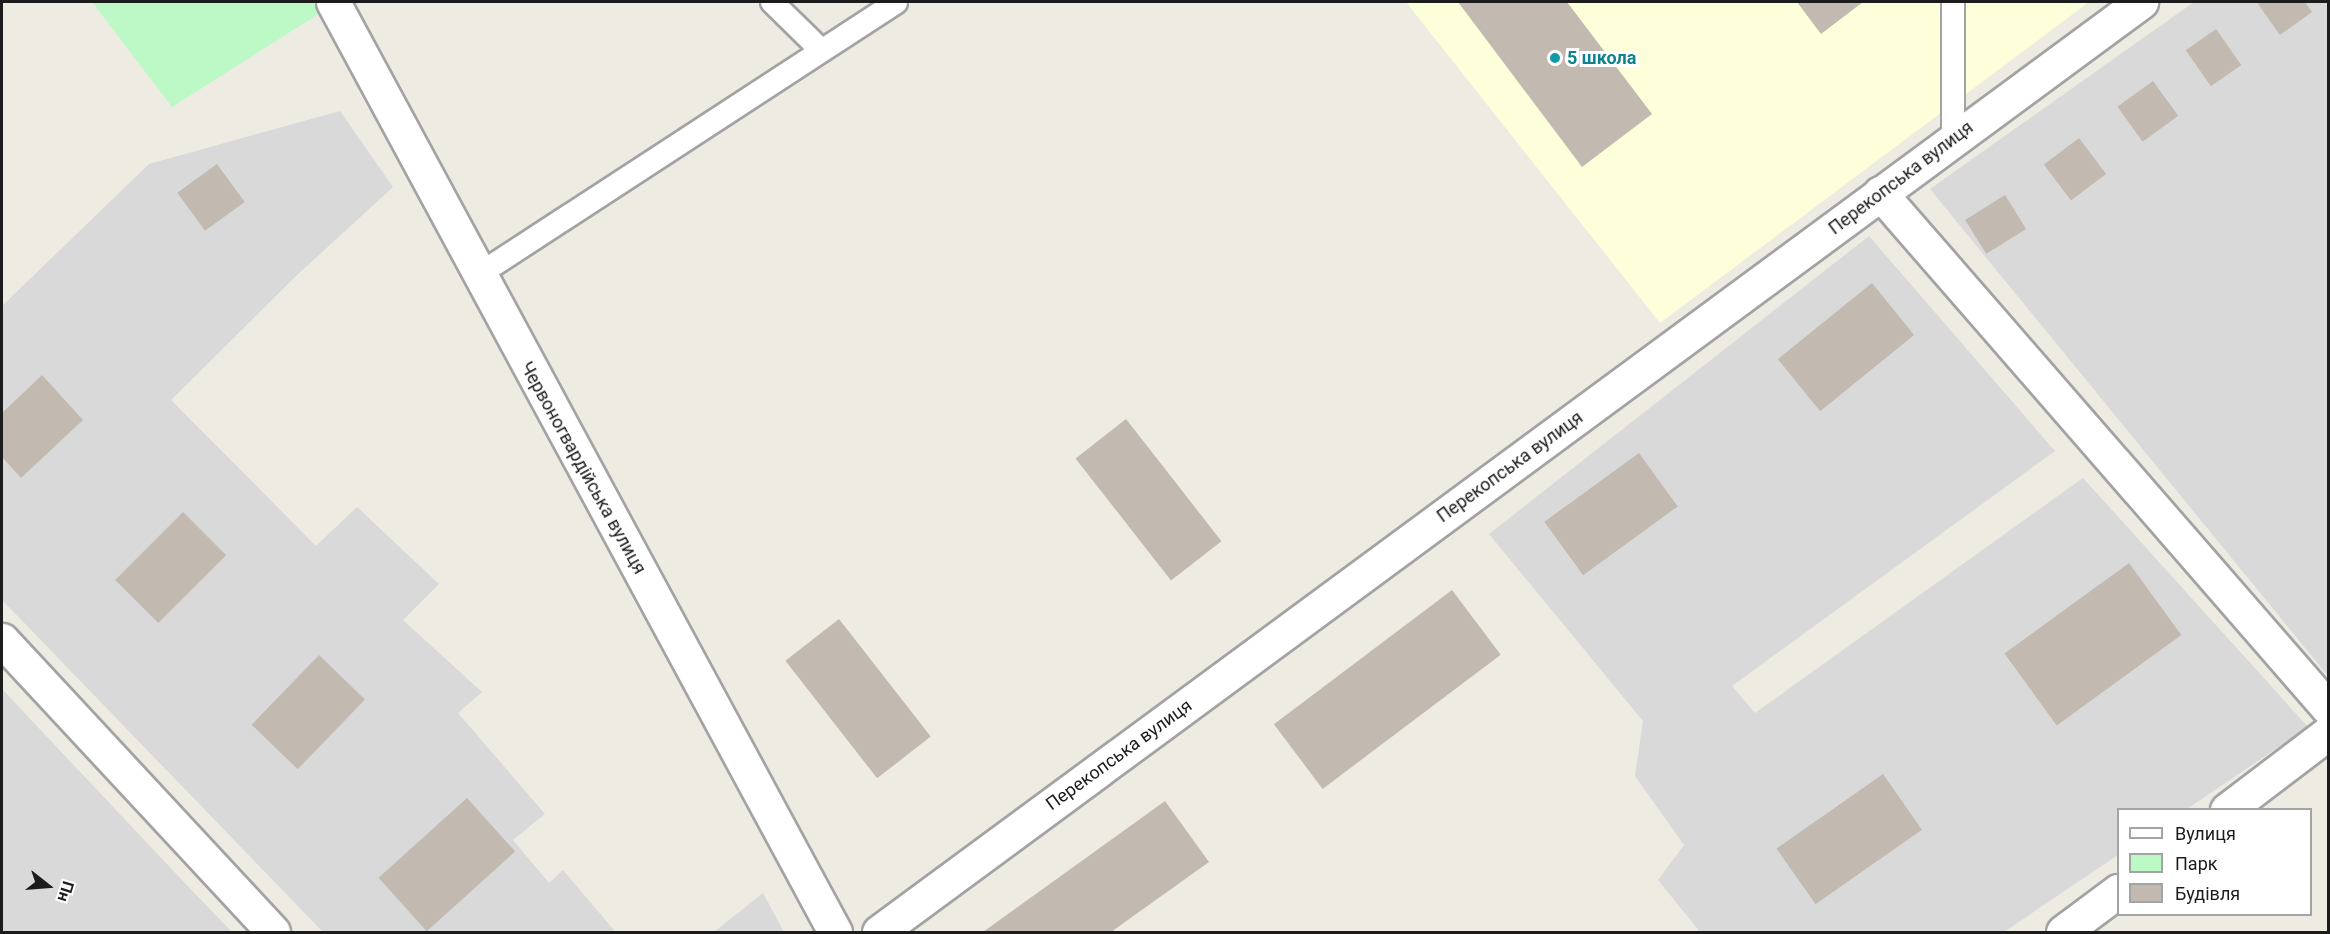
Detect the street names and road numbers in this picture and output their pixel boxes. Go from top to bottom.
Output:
street label: Перекопська вулиця [1825,117,1977,239]
street label: Червоногвардійська вулиця [516,358,650,578]
street label: Перекопська вулиця [1433,407,1587,527]
street label: Перекопська вулиця [1042,695,1196,815]

